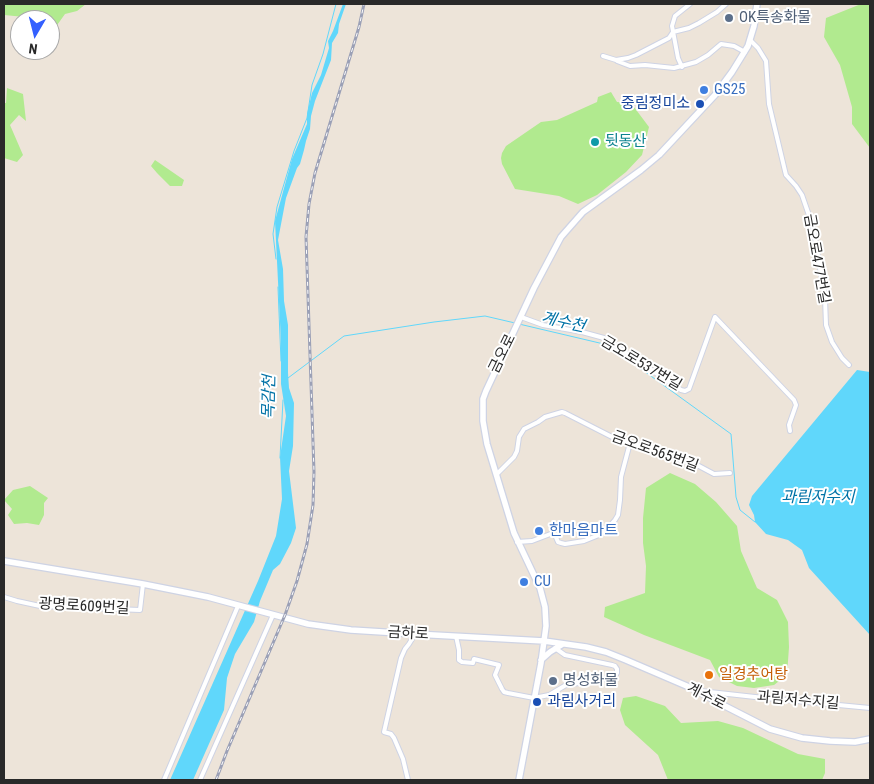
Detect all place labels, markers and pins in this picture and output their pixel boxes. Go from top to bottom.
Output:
place label: OK특송화물 [739,9,811,27]
marker: OK특송화물 [723,12,735,24]
place label: GS25 [714,81,745,99]
marker: GS25 [698,84,710,96]
place label: 중림정미소 [621,95,690,113]
marker: 중림정미소 [694,98,706,110]
place label: 뒷동산 [605,133,646,151]
marker: 뒷동산 [589,136,601,148]
place label: 한마음마트 [549,522,618,540]
marker: 한마음마트 [533,525,545,537]
place label: CU [534,573,551,591]
marker: CU [518,576,530,588]
place label: 일경추어탕 [719,666,788,684]
marker: 일경추어탕 [703,669,715,681]
place label: 명성화물 [563,672,618,690]
marker: 명성화물 [547,675,559,687]
place label: 과림사거리 [547,693,616,711]
marker: 과림사거리 [531,696,543,708]

